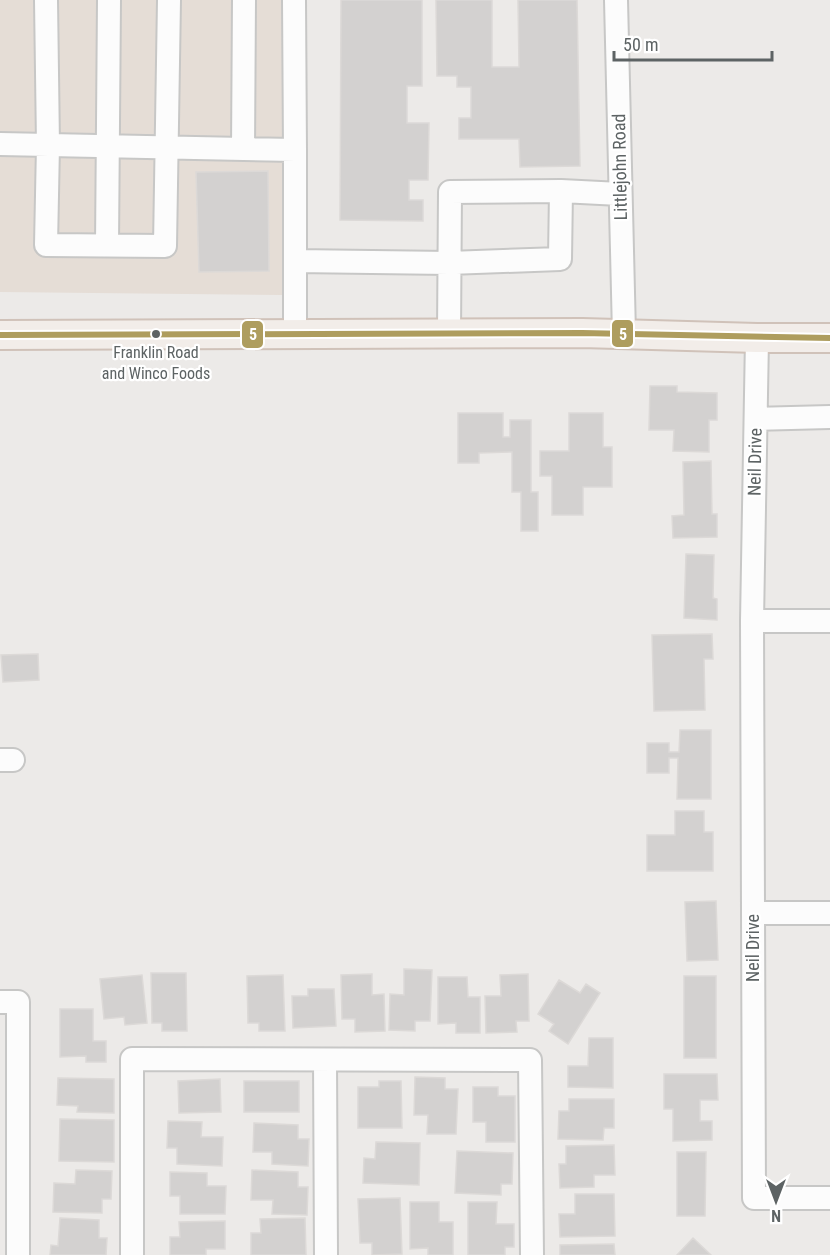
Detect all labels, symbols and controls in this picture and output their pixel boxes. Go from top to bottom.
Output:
scale bar [614,24,772,62]
text: 50 m [623,34,658,55]
street label: Littlejohn Road [608,113,631,221]
line badge: 5 [611,319,634,348]
line badge: 5 [241,320,264,349]
text: 5 [249,325,257,344]
text: 5 [619,325,627,344]
marker: Franklin Road and Winco Foods [150,328,162,340]
place label: Franklin Road and Winco Foods [102,343,210,383]
street label: Neil Drive [743,428,766,496]
street label: Neil Drive [742,914,763,982]
north arrow [746,1171,806,1231]
text: N [771,1206,781,1225]

